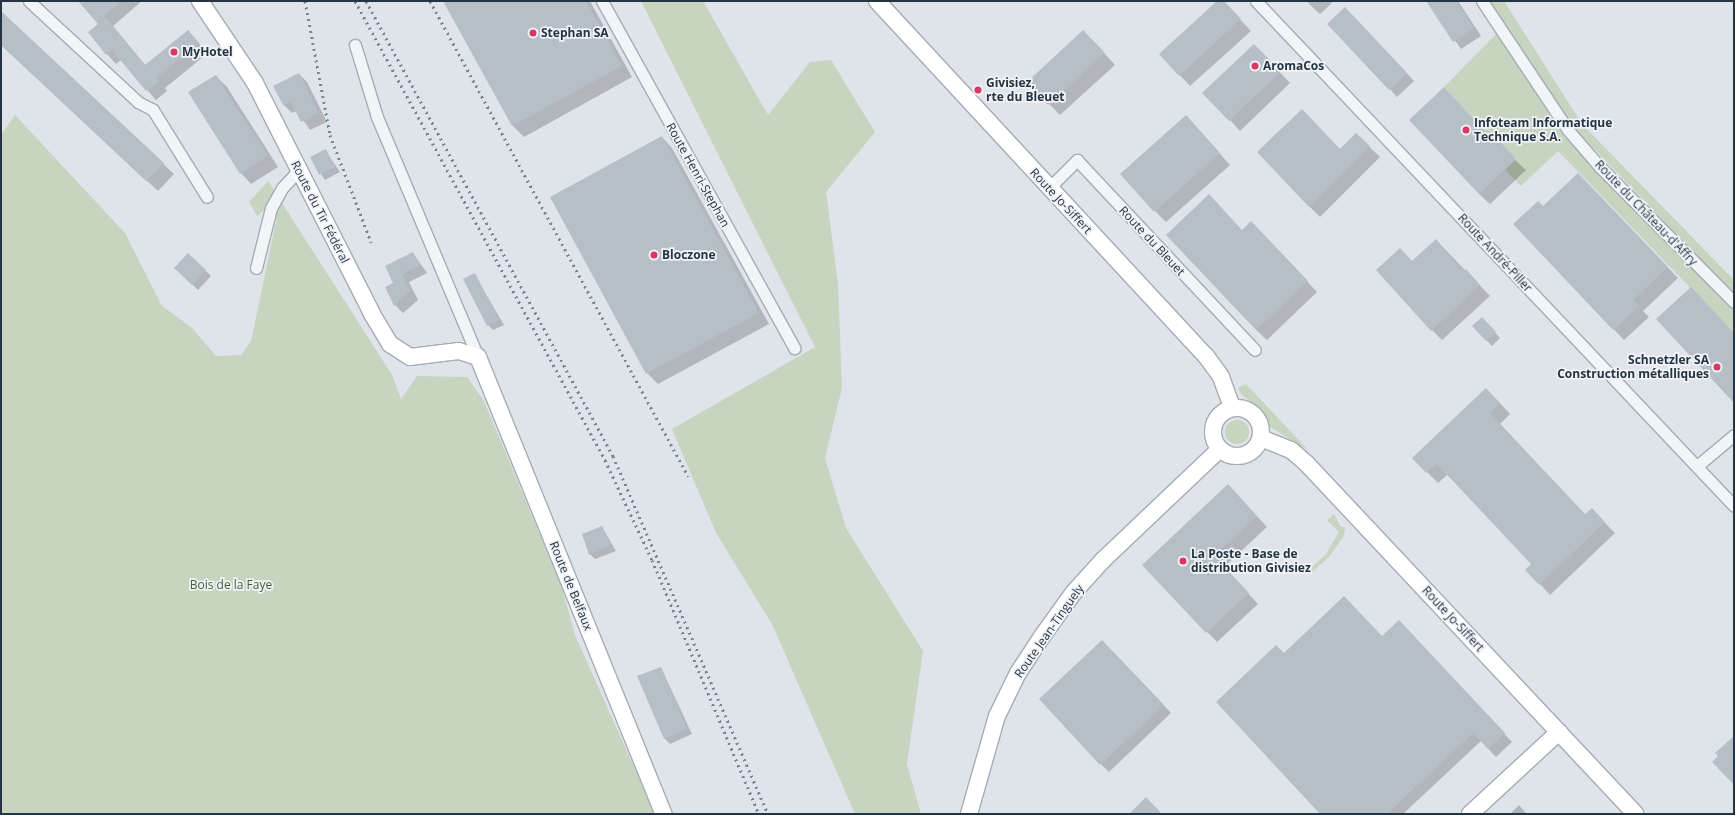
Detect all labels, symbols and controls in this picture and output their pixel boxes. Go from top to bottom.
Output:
place label: Stephan SA [541,26,609,40]
marker: Stephan SA [528,28,538,38]
place label: MyHotel [182,45,233,59]
marker: MyHotel [169,47,179,57]
place label: AromaCos [1263,59,1324,73]
marker: AromaCos [1250,61,1260,71]
place label: Givisiez, rte du Bleuet [986,76,1064,104]
marker: Givisiez, rte du Bleuet [973,85,983,95]
place label: Infoteam Informatique Technique S.A. [1474,116,1612,144]
street label: Route Henri-Stephan [663,120,733,230]
marker: Infoteam Informatique Technique S.A. [1461,125,1471,135]
street label: Route du Château-d'Affry [1592,157,1700,269]
street label: Route du Tir Fédéral [288,158,352,266]
street label: Route Jo-Siffert [1027,165,1095,237]
street label: Route du Bleuet [1116,203,1188,279]
street label: Route André-Piller [1455,211,1535,295]
place label: Bloczone [662,248,716,262]
marker: Bloczone [649,250,659,260]
place label: Schnetzler SA Construction métalliques [1557,353,1709,381]
marker: Schnetzler SA Construction métalliques [1712,362,1722,372]
street label: Route de Belfaux [546,539,596,633]
place label: La Poste - Base de distribution Givisiez [1191,547,1311,575]
marker: La Poste - Base de distribution Givisiez [1178,556,1188,566]
park label: Bois de la Faye [190,578,272,592]
street label: Route Jean-Tinguely [1011,582,1087,680]
street label: Route Jo-Siffert [1419,583,1487,655]

